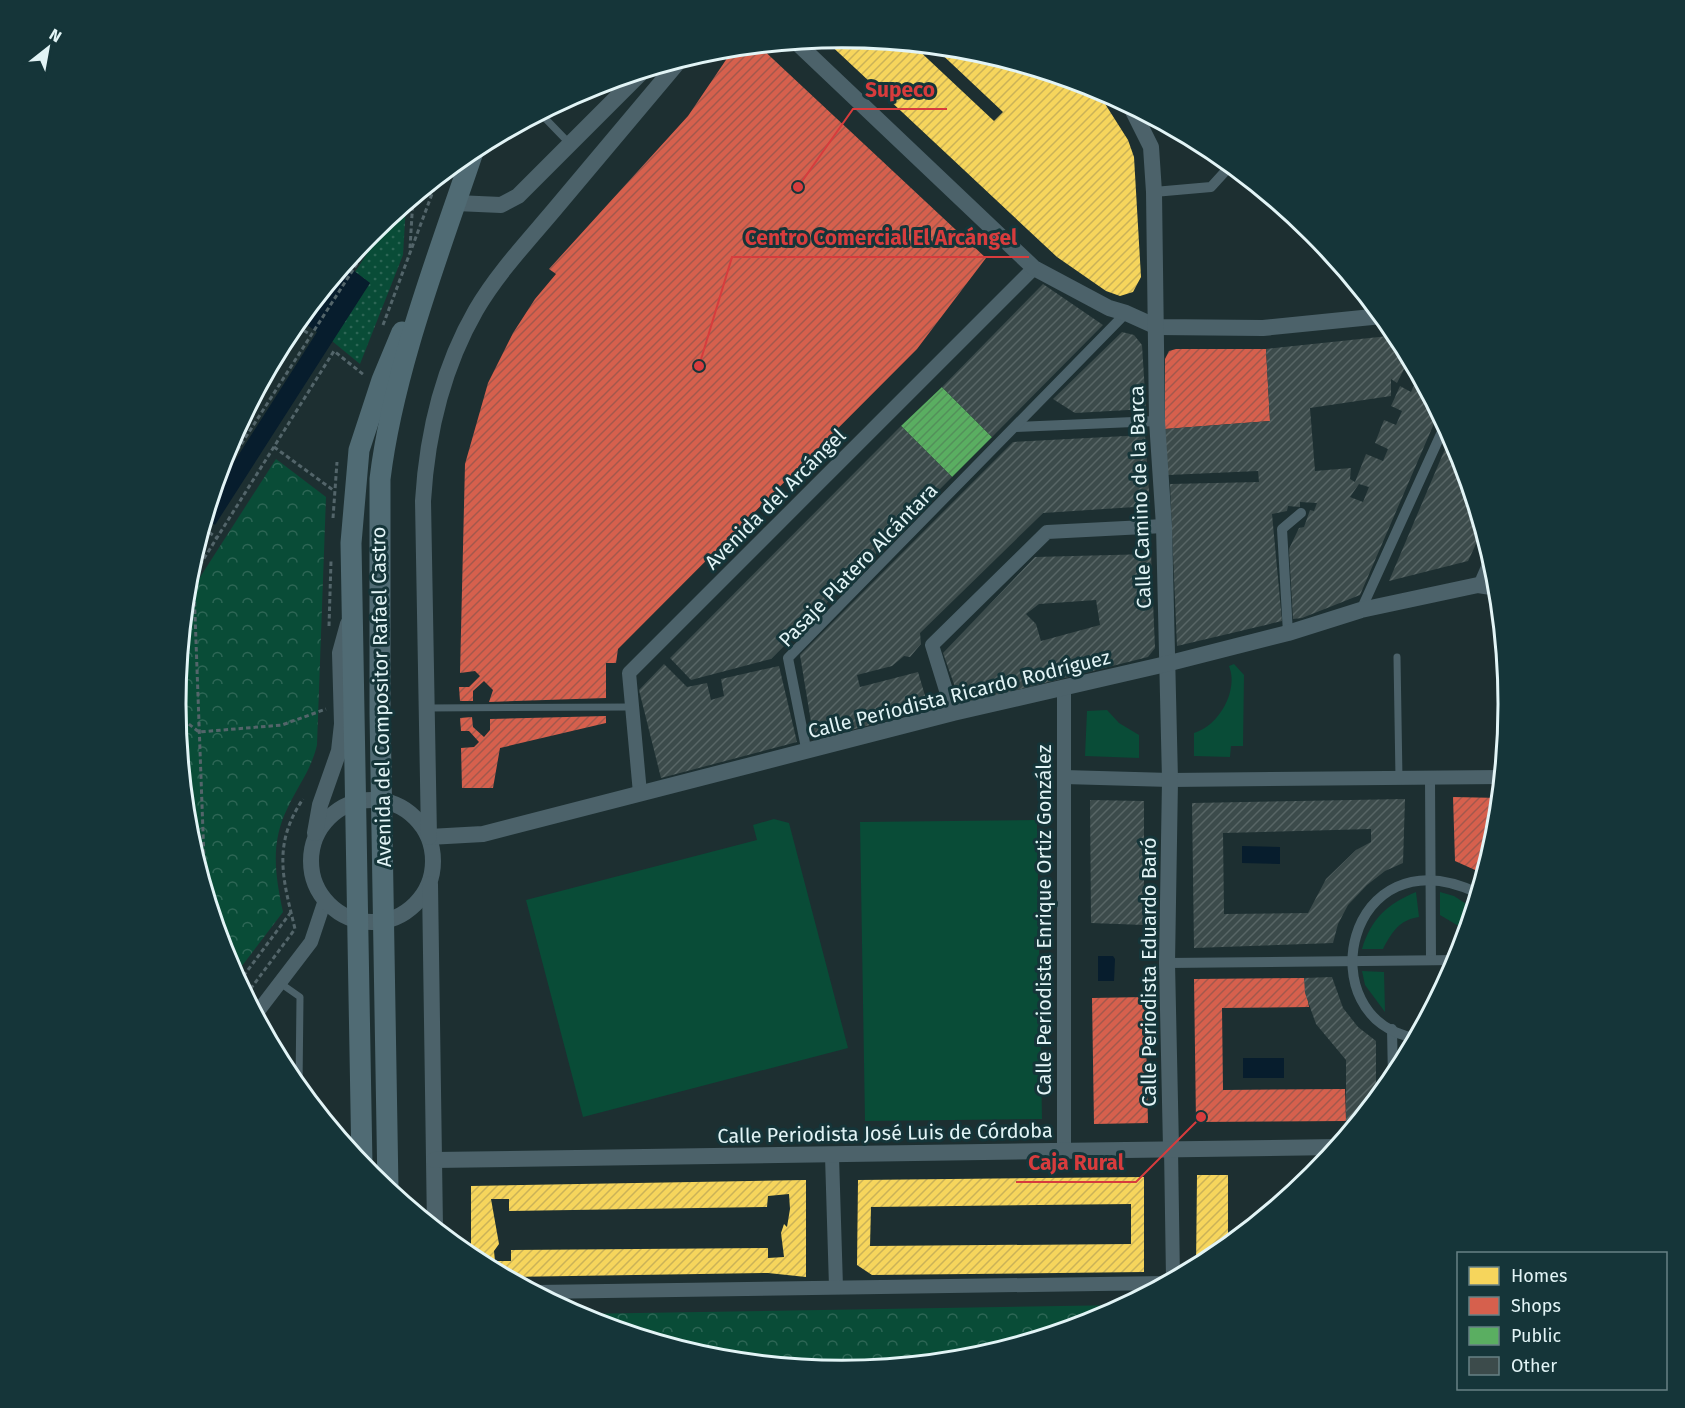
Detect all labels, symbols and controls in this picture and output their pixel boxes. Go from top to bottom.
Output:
north arrow [18,18,78,78]
text: N [46,25,65,46]
callout: Supeco [853,70,947,109]
text: Supeco [865,77,935,103]
callout: Centro Comercial El Arcángel [732,218,1029,257]
text: Centro Comercial El Arcángel [745,225,1018,251]
street label: Calle Camino de la Barca [1124,385,1156,609]
street label: Avenida del Arcángel [700,424,850,574]
street label: Pasaje Platero Alcántara [774,478,942,652]
street label: Avenida del Compositor Rafael Castro [366,527,396,867]
street label: Calle Periodista Ricardo Rodríguez [805,645,1113,743]
street label: Calle Periodista Enrique Ortiz González [1032,744,1056,1095]
street label: Calle Periodista Eduardo Baró [1137,837,1161,1107]
street label: Calle Periodista José Luis de Córdoba [717,1118,1053,1148]
callout: Caja Rural [1016,1143,1136,1182]
text: Caja Rural [1028,1150,1125,1176]
legend [1457,1252,1667,1390]
text: Homes [1511,1265,1567,1287]
text: Shops [1511,1295,1561,1317]
text: Public [1511,1325,1561,1347]
text: Other [1511,1355,1557,1377]

